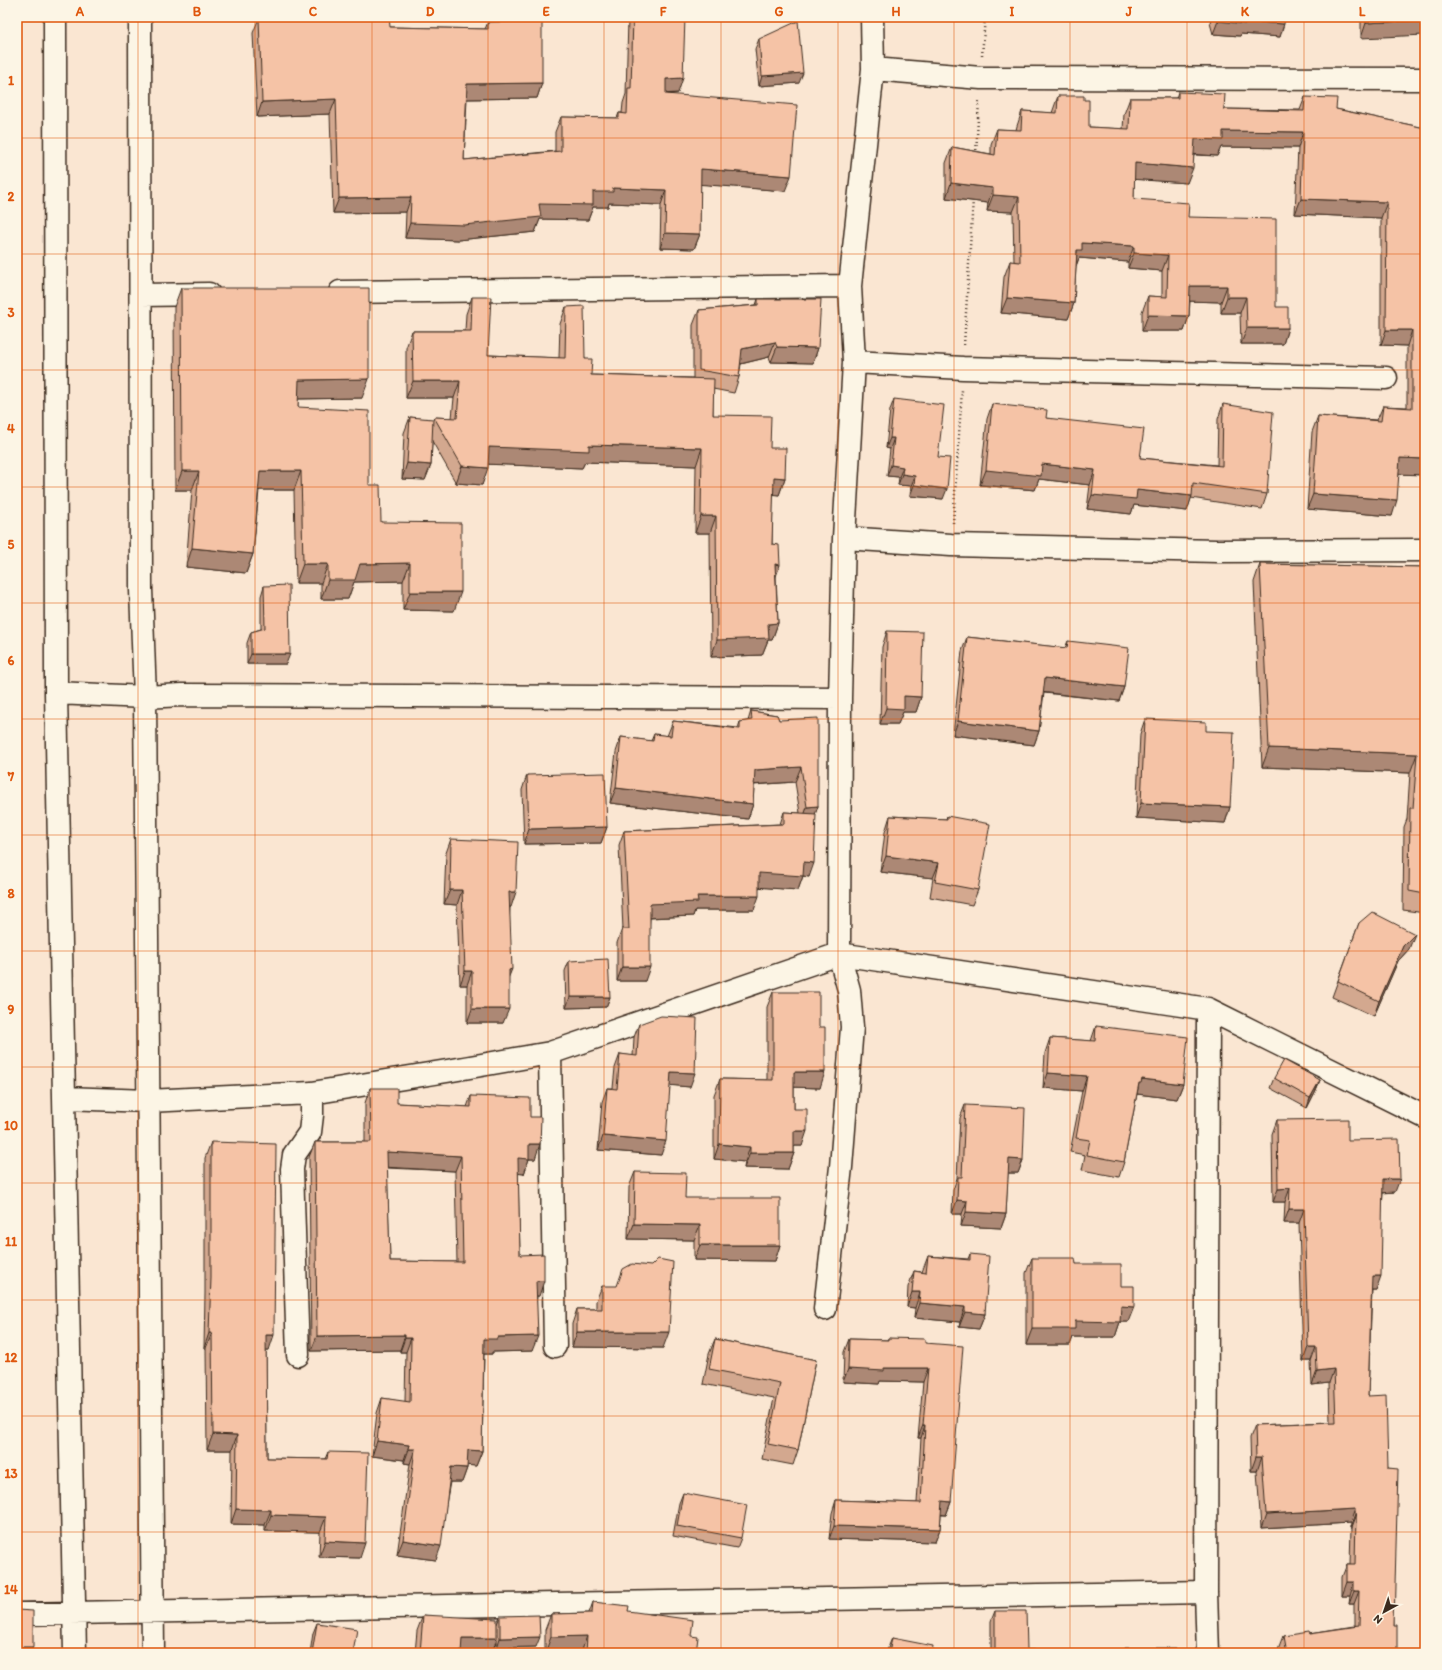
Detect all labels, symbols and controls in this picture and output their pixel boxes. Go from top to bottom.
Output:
text: A [75,4,85,19]
text: B [193,4,202,19]
text: C [309,4,318,19]
text: D [426,4,435,19]
text: E [542,4,550,19]
text: F [660,4,667,19]
text: G [775,4,784,19]
text: H [892,4,901,19]
text: I [1010,4,1015,19]
text: J [1125,4,1133,19]
text: K [1241,4,1250,19]
text: L [1359,4,1366,19]
text: 1 [8,73,14,88]
text: 2 [8,189,15,204]
text: 3 [7,305,15,320]
text: 4 [7,421,15,436]
text: 5 [8,537,15,552]
text: 6 [8,653,15,668]
text: 7 [7,769,15,784]
text: 8 [7,886,15,901]
text: 9 [8,1002,15,1017]
text: 10 [4,1118,18,1133]
text: 11 [5,1234,17,1249]
text: 12 [5,1350,18,1365]
text: 13 [4,1466,18,1481]
text: 14 [4,1582,18,1597]
north arrow [1364,1592,1404,1632]
text: N [1371,1612,1385,1627]

